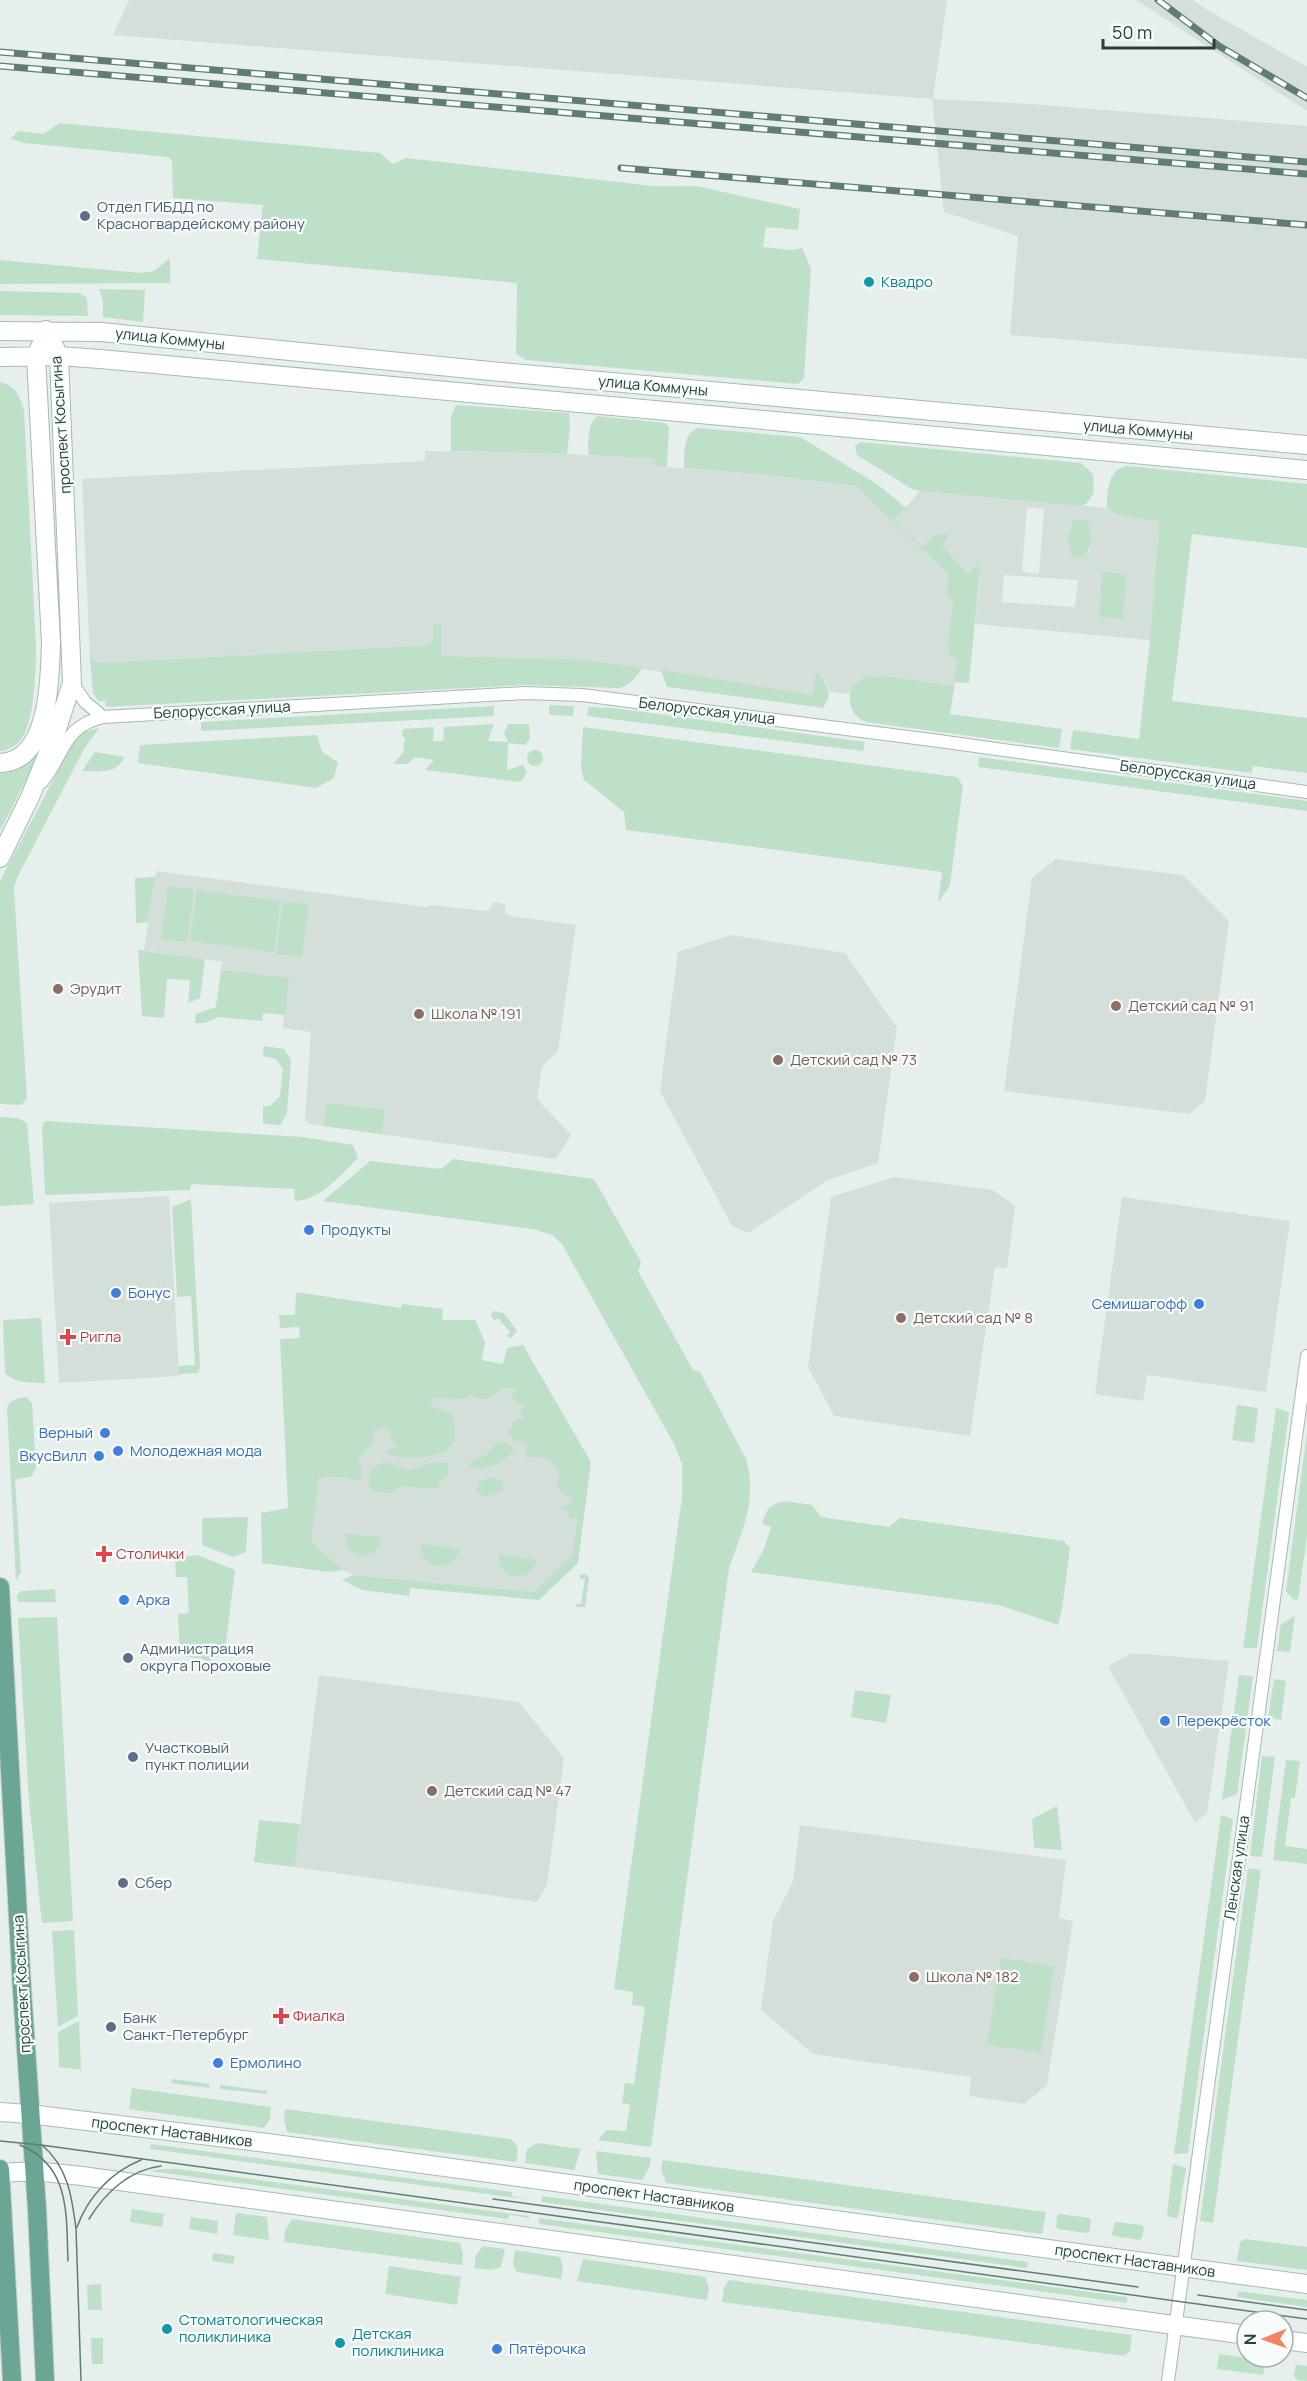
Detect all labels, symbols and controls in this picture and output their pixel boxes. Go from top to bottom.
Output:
scale bar [1103,12,1214,50]
text: 50 m [1112,20,1152,44]
place label: Отдел ГИБДД по Красногвардейскому району [97,196,305,234]
marker: Отдел ГИБДД по Красногвардейскому району [78,209,92,223]
place label: Квадро [881,271,933,292]
marker: Квадро [862,275,876,289]
street label: улица Коммуны [114,322,226,355]
street label: проспект Косыгина [45,355,76,495]
street label: улица Коммуны [597,370,709,401]
street label: улица Коммуны [1082,414,1194,445]
street label: Белорусская улица [638,692,777,729]
street label: Белорусская улица [153,695,291,724]
street label: Белорусская улица [1119,755,1258,794]
place label: Эрудит [70,978,122,999]
marker: Эрудит [51,982,65,996]
place label: Детский сад № 91 [1128,995,1254,1016]
marker: Детский сад № 91 [1109,999,1123,1013]
place label: Школа № 191 [431,1003,521,1024]
marker: Школа № 191 [412,1007,426,1021]
place label: Детский сад № 73 [790,1049,917,1070]
marker: Детский сад № 73 [771,1053,785,1067]
place label: Продукты [321,1219,391,1240]
marker: Продукты [302,1223,316,1237]
place label: Бонус [128,1282,171,1303]
marker: Бонус [109,1286,123,1300]
place label: Семишагофф [1092,1293,1187,1314]
marker: Семишагофф [1192,1297,1206,1311]
place label: Детский сад № 8 [913,1307,1033,1328]
marker: Детский сад № 8 [894,1311,908,1325]
place label: Ригла [80,1326,121,1347]
marker: Ригла [61,1330,75,1344]
place label: Верный [39,1422,93,1443]
marker: Верный [98,1426,112,1440]
place label: Молодежная мода [130,1440,262,1461]
marker: Молодежная мода [111,1444,125,1458]
place label: ВкусВилл [19,1445,87,1466]
marker: ВкусВилл [92,1449,106,1463]
place label: Столички [116,1543,184,1564]
marker: Столички [97,1547,111,1561]
place label: Арка [136,1589,170,1610]
marker: Арка [117,1593,131,1607]
place label: Администрация округа Пороховые [140,1638,271,1676]
marker: Администрация округа Пороховые [121,1651,135,1665]
place label: Перекрёсток [1177,1710,1271,1731]
marker: Перекрёсток [1158,1714,1172,1728]
place label: Участковый пункт полиции [145,1737,249,1775]
marker: Участковый пункт полиции [126,1750,140,1764]
place label: Детский сад № 47 [444,1780,572,1801]
marker: Детский сад № 47 [425,1784,439,1798]
street label: Ленская улица [1219,1814,1254,1922]
place label: Сбер [135,1872,172,1893]
marker: Сбер [116,1876,130,1890]
street label: проспект Косыгина [7,1914,36,2054]
place label: Школа № 182 [926,1966,1018,1987]
marker: Школа № 182 [907,1970,921,1984]
place label: Фиалка [293,2005,345,2026]
place label: Банк Санкт-Петербург [123,2007,249,2045]
marker: Фиалка [274,2009,288,2023]
marker: Банк Санкт-Петербург [104,2020,118,2034]
place label: Ермолино [230,2052,302,2073]
marker: Ермолино [211,2056,225,2070]
street label: проспект Наставников [90,2111,254,2152]
street label: проспект Наставников [572,2174,736,2217]
street label: проспект Наставников [1053,2239,1217,2282]
place label: Стоматологическая поликлиника [179,2309,323,2347]
north arrow [1235,2309,1295,2369]
marker: Стоматологическая поликлиника [160,2322,174,2336]
place label: Детская поликлиника [352,2323,444,2361]
text: N [1239,2333,1261,2345]
marker: Детская поликлиника [333,2336,347,2350]
place label: Пятёрочка [509,2338,586,2359]
marker: Пятёрочка [490,2342,504,2356]

